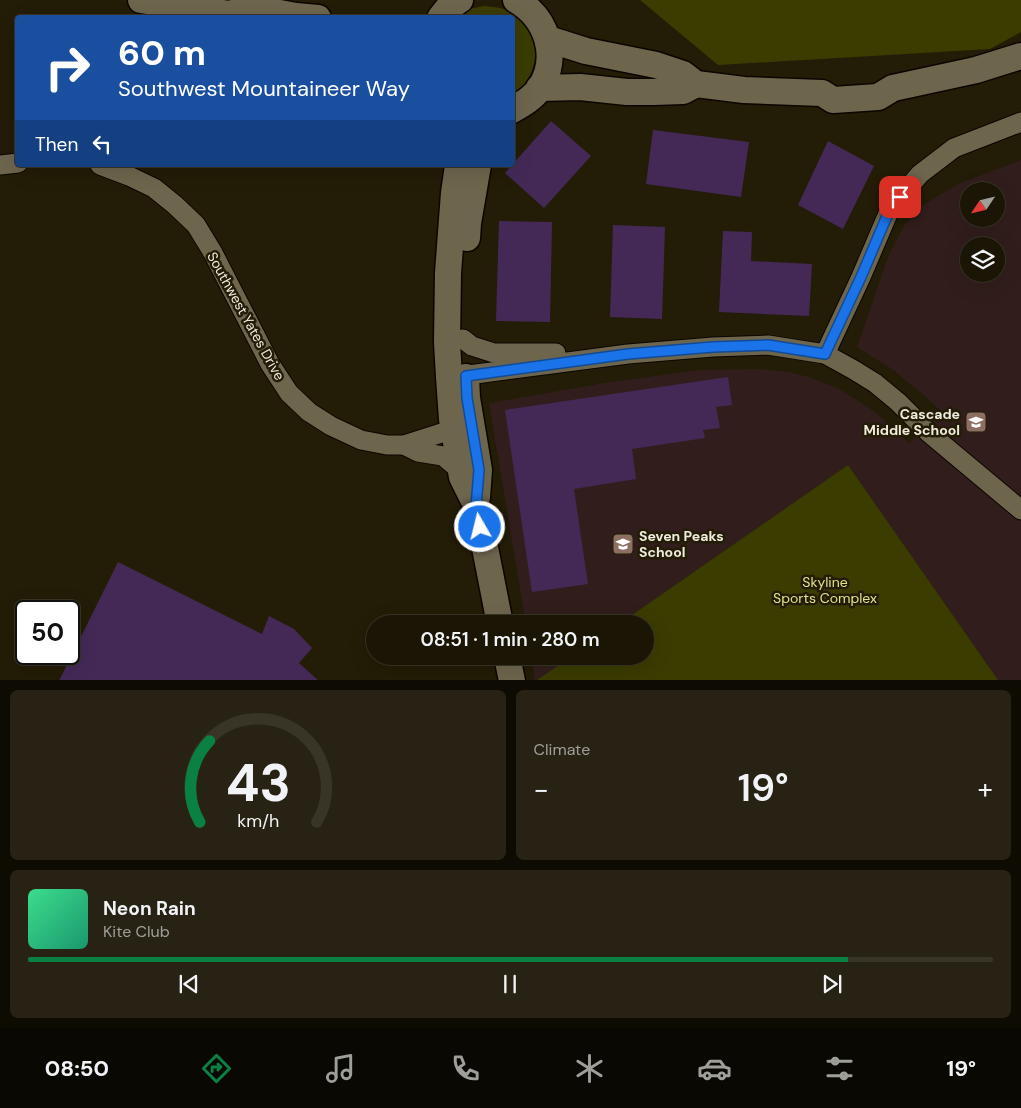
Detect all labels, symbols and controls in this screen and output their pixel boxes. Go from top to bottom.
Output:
text: 60 m [118,30,206,76]
icon: right [35,35,100,100]
text: Southwest Mountaineer Way [118,74,410,103]
icon: left [88,130,116,158]
text: Then [35,132,78,157]
pin [879,176,921,218]
north arrow [960,182,1005,228]
map controls [960,182,1005,282]
icon: arrive [886,183,914,211]
button: layers [960,237,1005,282]
street label: Southwest Yates Drive [203,249,289,383]
place label: Cascade Middle School [864,405,960,439]
school or university icon: Cascade Middle School [964,410,988,434]
position arrow [453,500,505,552]
place label: Seven Peaks School [639,527,724,561]
school or university icon: Seven Peaks School [611,532,635,556]
park label: Skyline Sports Complex [773,573,877,607]
speed limit sign: 50 [15,600,80,665]
text: 08:51 · 1 min · 280 m [420,627,600,652]
text: Climate [534,739,590,760]
text: 43 [225,749,290,817]
text: 19° [738,763,789,813]
text: − [534,771,549,808]
text: + [978,771,993,808]
text: km/h [237,809,279,833]
text: Neon Rain [103,896,196,921]
text: Kite Club [103,921,170,942]
icon: previous [175,970,203,998]
icon: pause [496,970,524,998]
icon: next [818,970,846,998]
icon: directions [199,1051,234,1086]
icon: music [323,1051,358,1086]
icon: phone [448,1051,483,1086]
icon: climate [572,1051,607,1086]
icon: car [697,1051,732,1086]
icon: filters [822,1051,857,1086]
text: 08:50 [45,1054,109,1083]
text: 19° [946,1054,976,1083]

